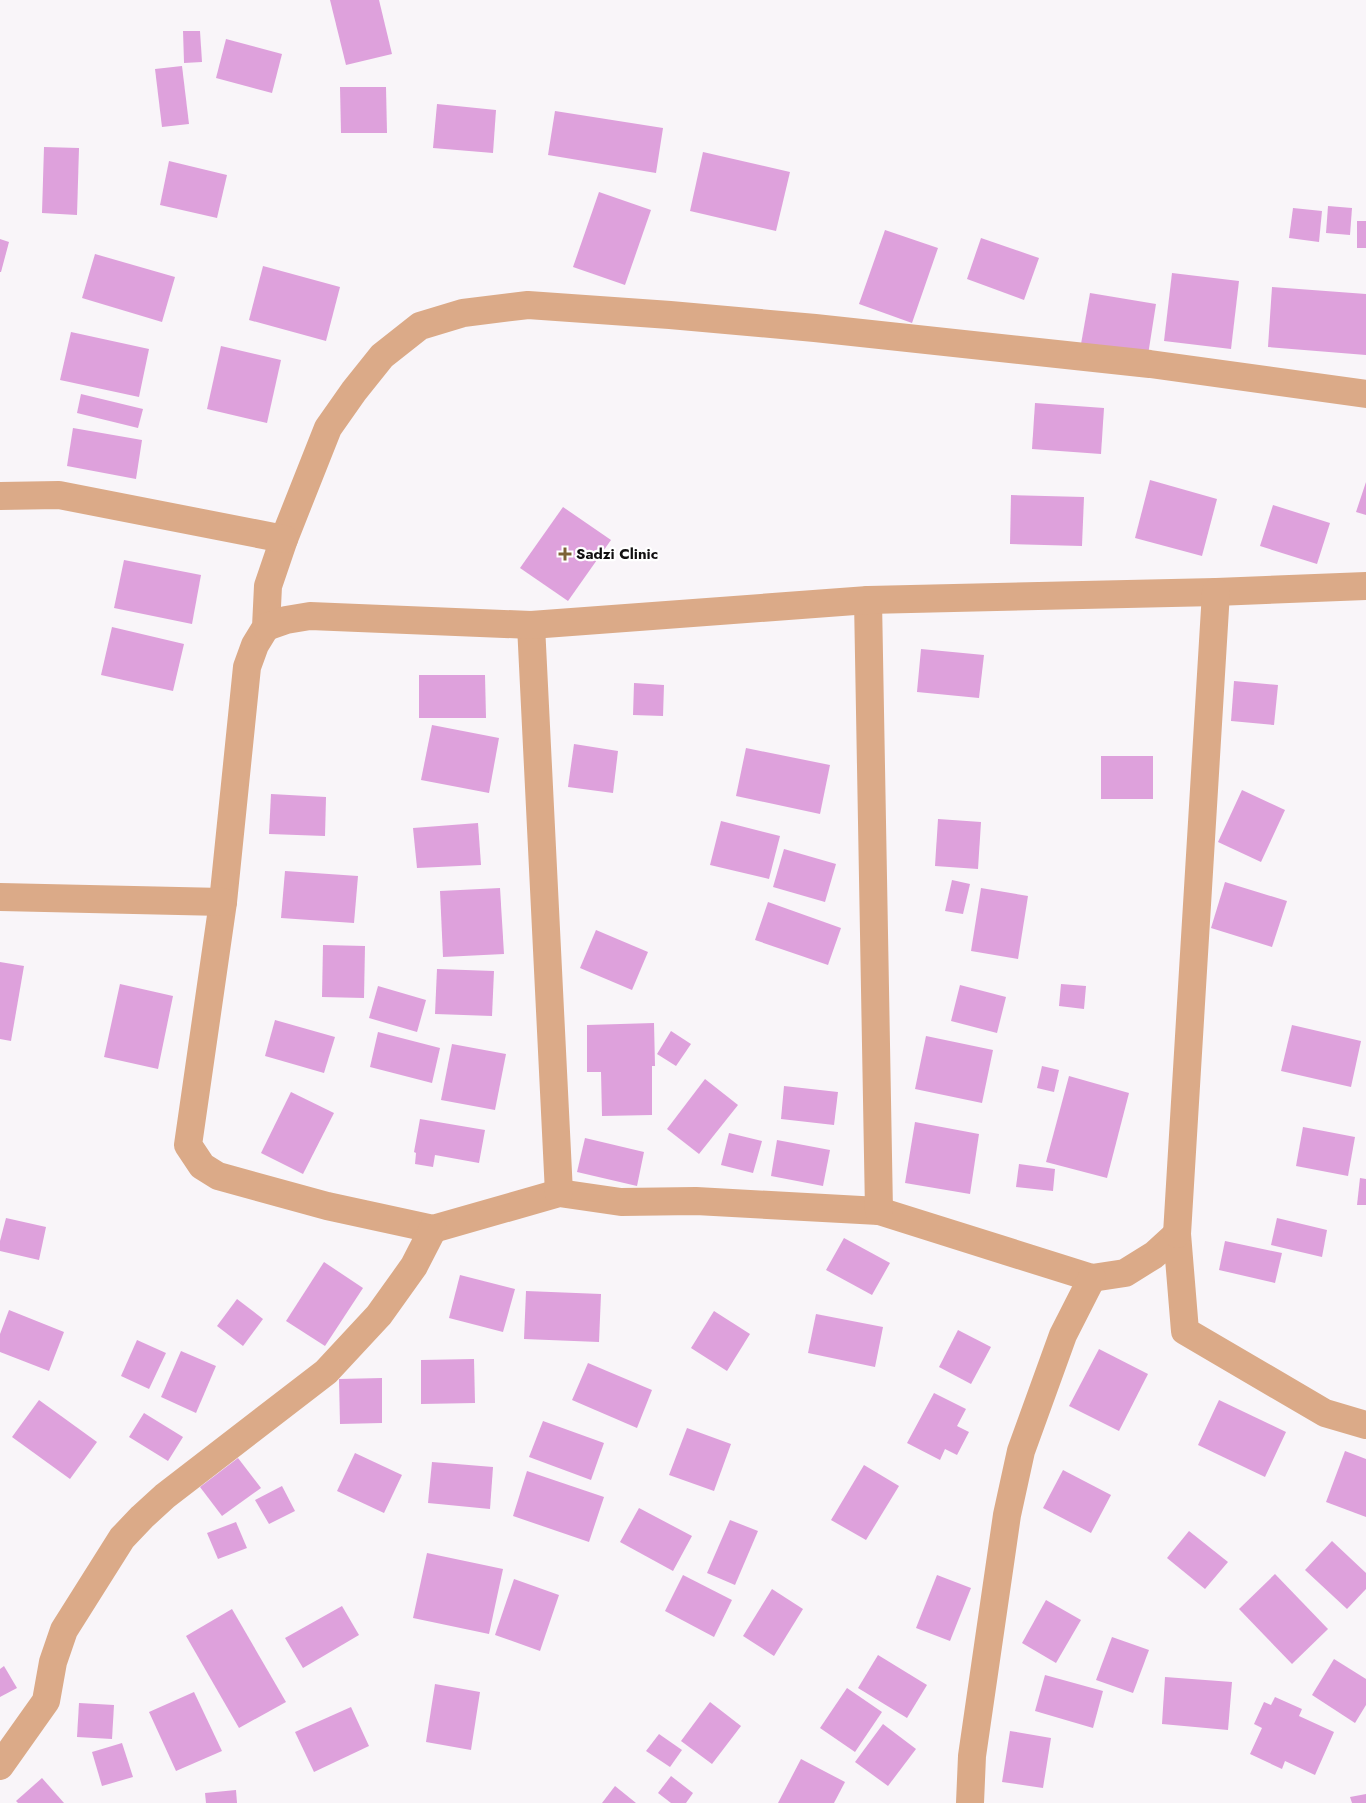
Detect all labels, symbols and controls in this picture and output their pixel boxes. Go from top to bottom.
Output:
place label: Sadzi Clinic [576,543,658,565]
marker: Sadzi Clinic [558,547,572,561]

